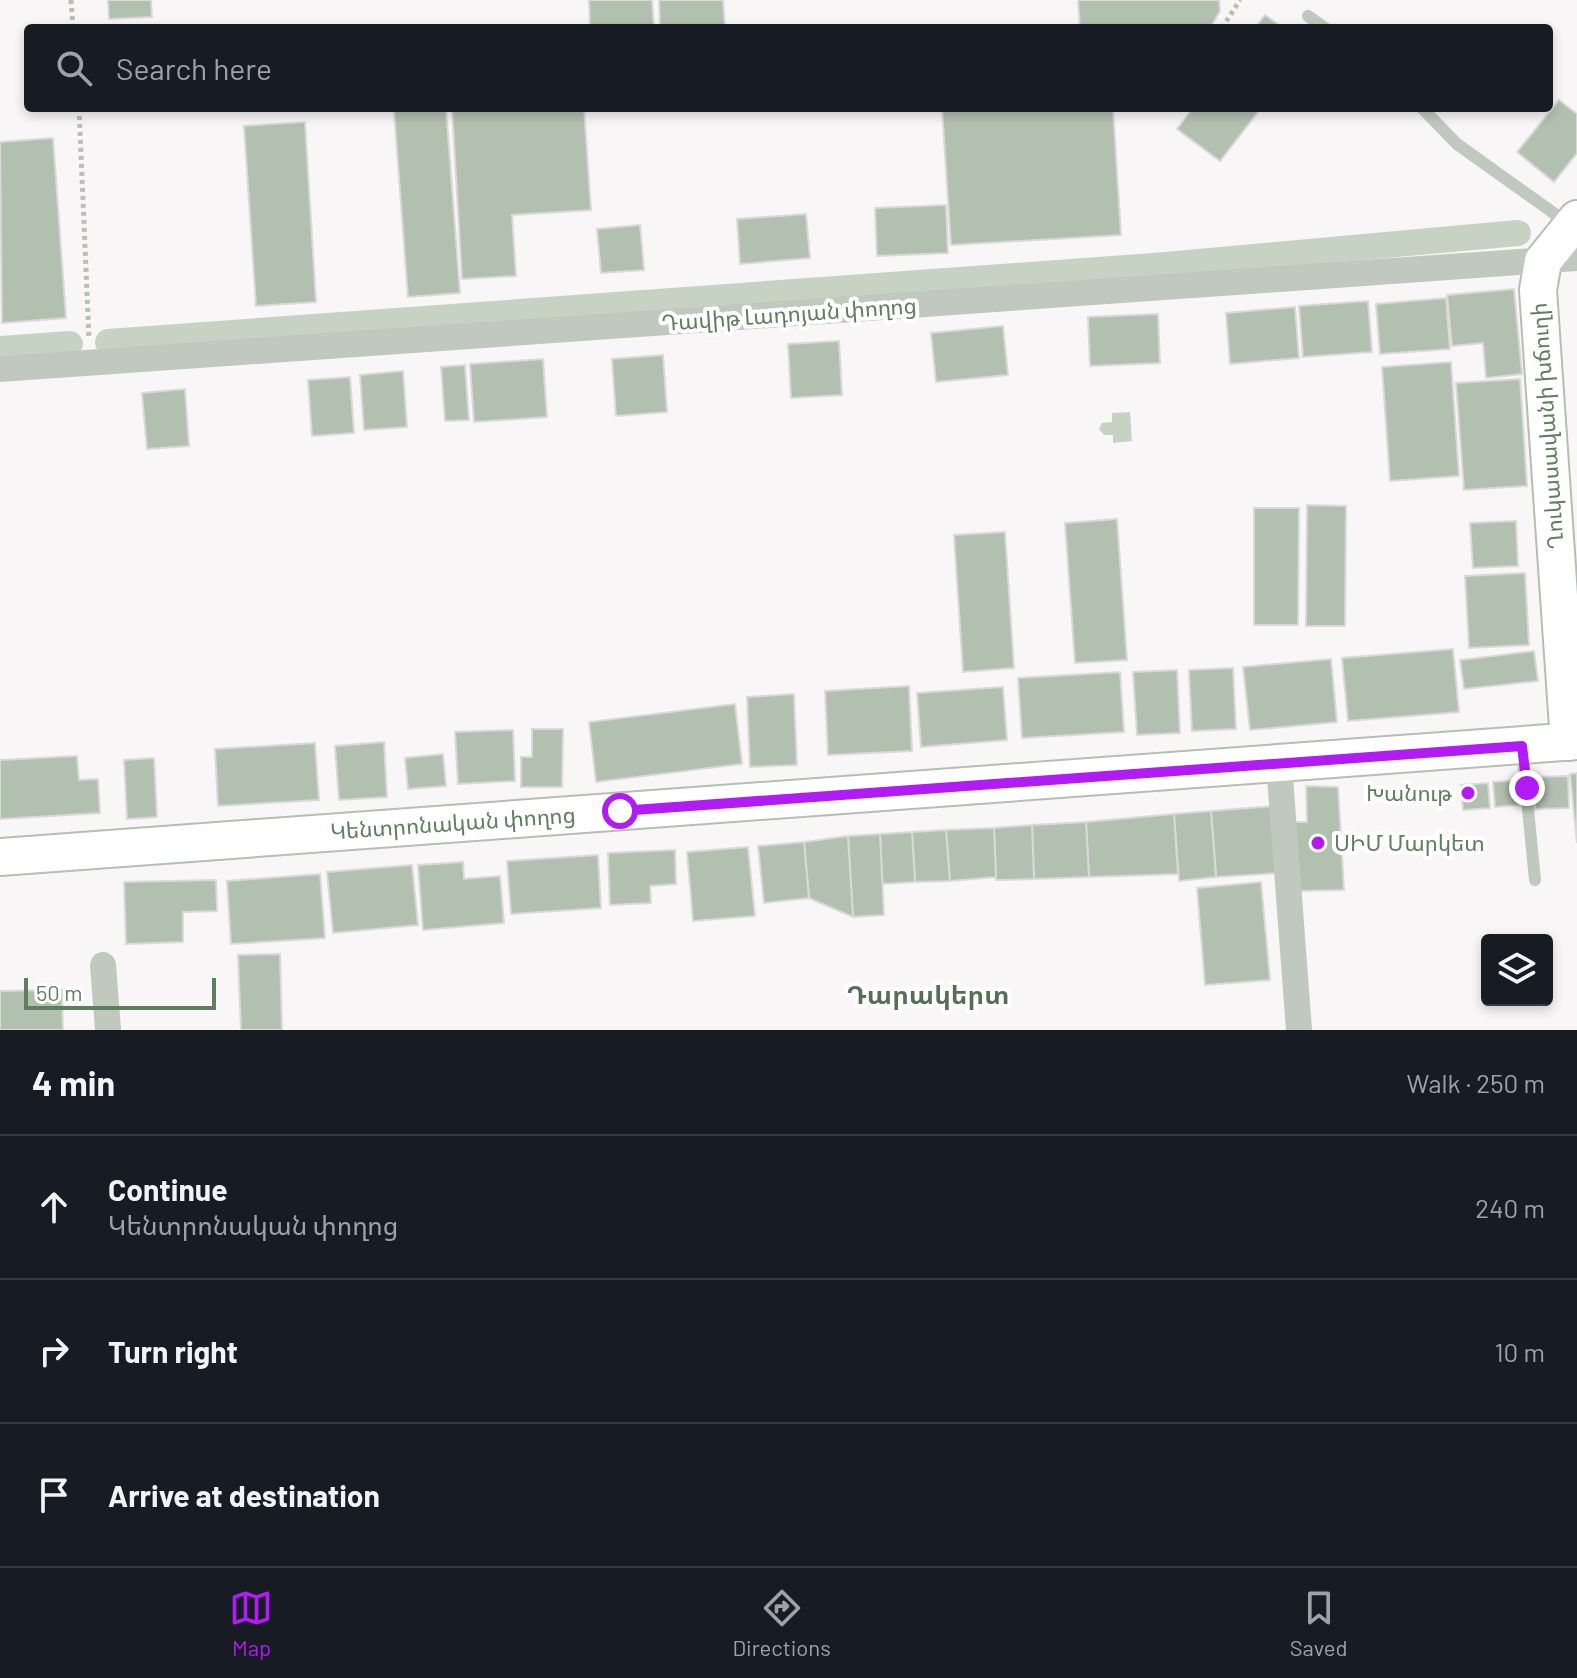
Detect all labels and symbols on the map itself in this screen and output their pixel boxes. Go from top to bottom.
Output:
street label: Դավիթ Լադոյան փողոց [660,291,917,336]
street label: Ղուկասավանի խճուղի [1524,302,1569,550]
route end [1509,770,1545,806]
place label: Խանութ [1366,779,1452,806]
marker: Խանութ [1459,784,1477,802]
route start [602,793,638,829]
street label: Կենտրոնական փողոց [330,800,576,845]
place label: ՍԻՄ Մարկետ [1334,829,1485,856]
marker: ՍԻՄ Մարկետ [1309,834,1327,852]
scale bar [24,974,216,1010]
district label: Դարակերտ [847,978,1009,1010]

